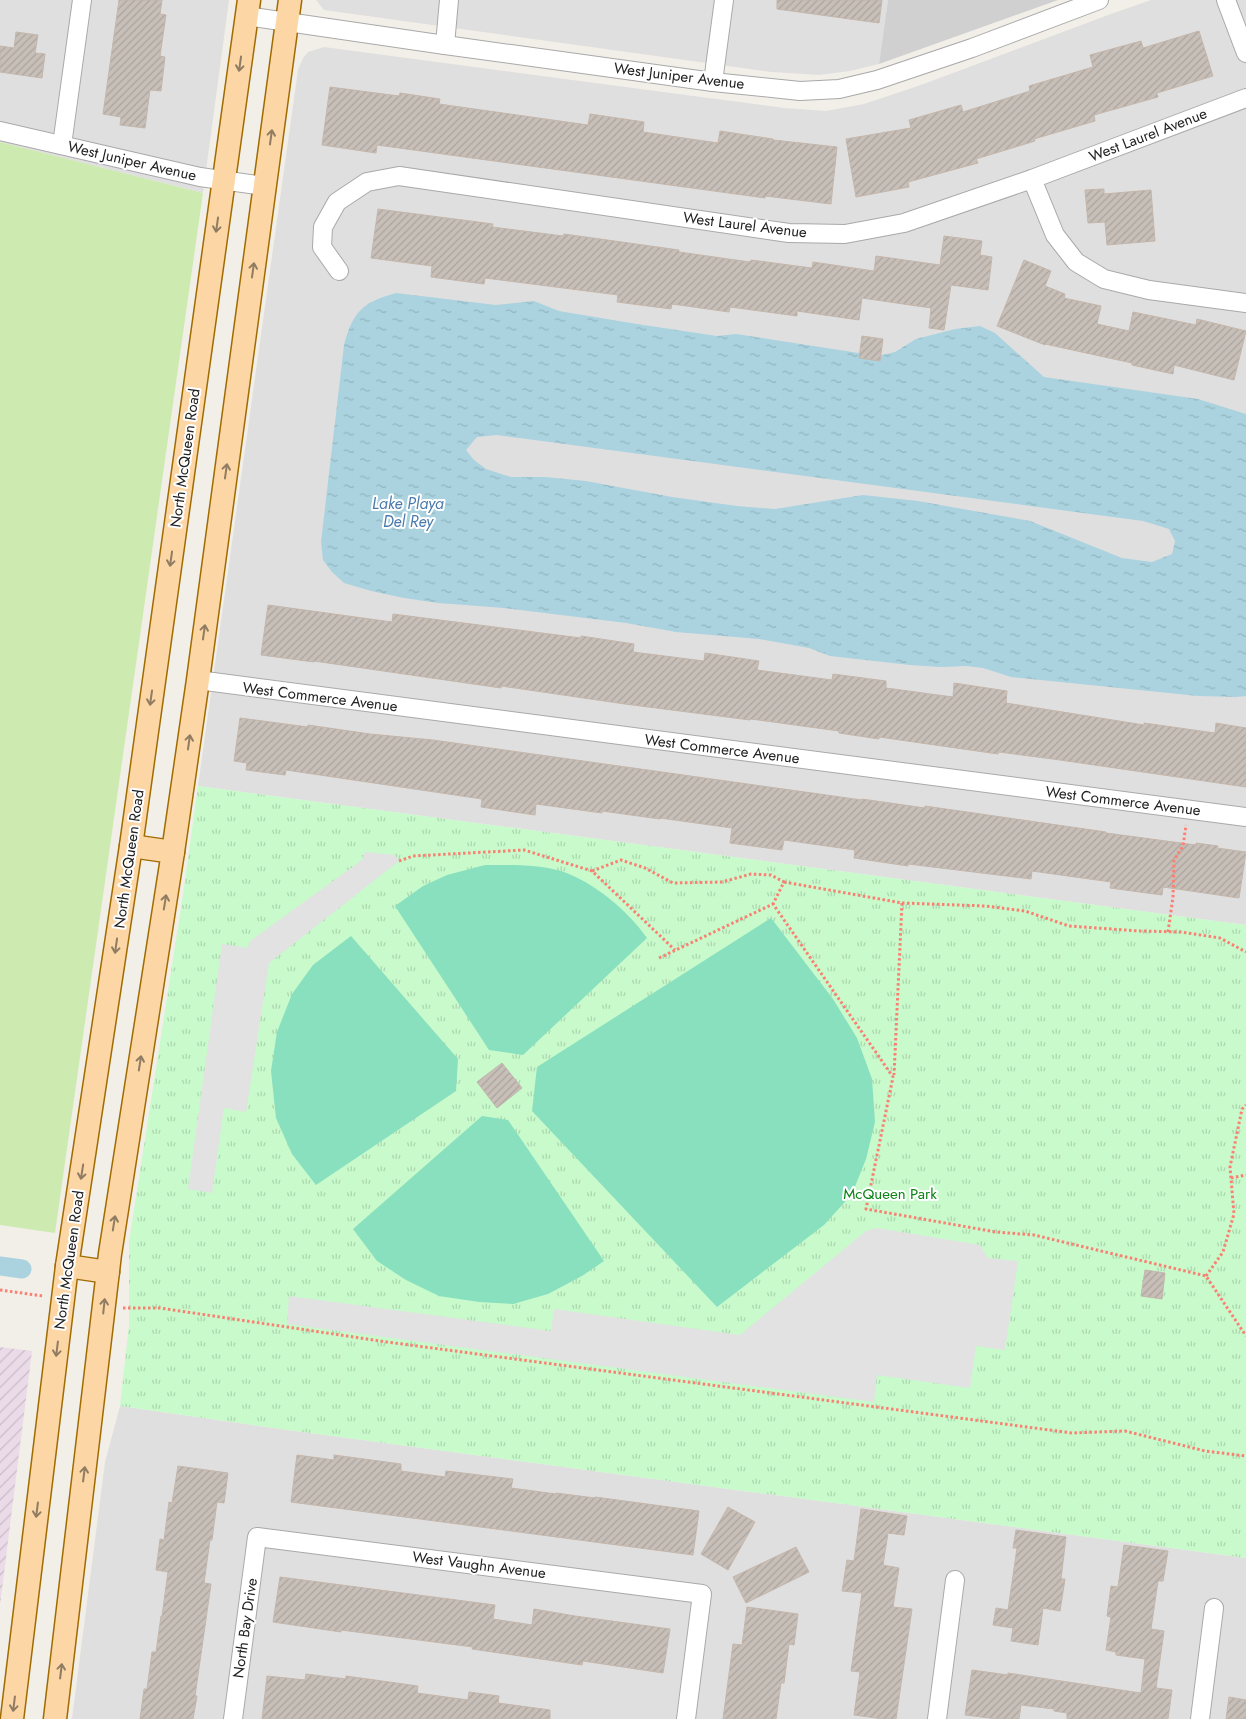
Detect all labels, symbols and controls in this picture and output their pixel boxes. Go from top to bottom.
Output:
one-way arrow [234,56,244,72]
street label: West Juniper Avenue [612,57,746,95]
street label: West Laurel Avenue [1086,102,1210,168]
one-way arrow [266,130,276,146]
street label: West Juniper Avenue [65,136,199,187]
street label: West Laurel Avenue [682,206,808,244]
one-way arrow [212,217,222,233]
one-way arrow [248,262,258,278]
street label: North McQueen Road [164,387,206,529]
one-way arrow [221,463,231,479]
water label: Lake Playa Del Rey [372,492,444,533]
one-way arrow [166,551,176,567]
one-way arrow [199,624,209,640]
street label: West Commerce Avenue [241,677,399,717]
one-way arrow [146,689,156,705]
street label: West Commerce Avenue [643,729,801,769]
one-way arrow [184,734,194,750]
street label: West Commerce Avenue [1044,781,1202,821]
street label: North McQueen Road [108,788,150,930]
one-way arrow [160,895,170,911]
one-way arrow [111,938,121,954]
one-way arrow [135,1055,145,1071]
one-way arrow [76,1164,86,1180]
park label: McQueen Park [843,1183,937,1205]
street label: North McQueen Road [48,1189,90,1331]
one-way arrow [110,1216,120,1232]
one-way arrow [99,1299,109,1315]
one-way arrow [52,1340,62,1356]
one-way arrow [79,1467,89,1483]
one-way arrow [32,1502,42,1518]
street label: West Vaughn Avenue [411,1546,547,1584]
street label: North Bay Drive [227,1576,263,1679]
one-way arrow [56,1663,66,1679]
one-way arrow [9,1695,19,1711]

